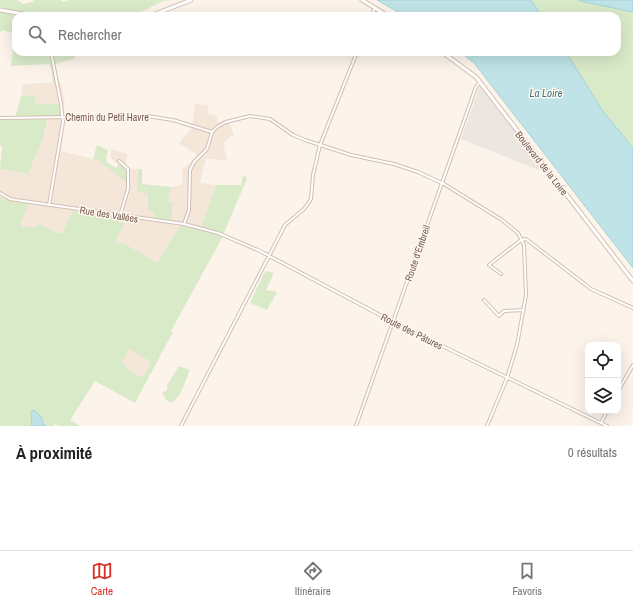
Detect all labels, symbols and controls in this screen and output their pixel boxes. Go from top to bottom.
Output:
search box [12,12,621,56]
icon: search [26,23,48,45]
text: Rechercher [58,24,122,45]
water label: La Loire [529,86,563,100]
street label: Chemin du Petit Havre [65,111,149,124]
street label: Boulevard de la Loire [512,129,571,198]
street label: Rue des Vallées [79,203,139,226]
street label: Route d'Embreil [402,223,433,283]
street label: Route des Pâtures [379,310,445,353]
map controls [585,342,621,414]
button: locate [585,342,621,378]
button: layers [585,378,621,414]
text: À proximité [16,441,92,464]
text: 0 résultats [568,444,617,461]
tab: Carte [91,560,113,598]
tab: Itinéraire [295,560,331,598]
tab: Favoris [512,560,542,598]

